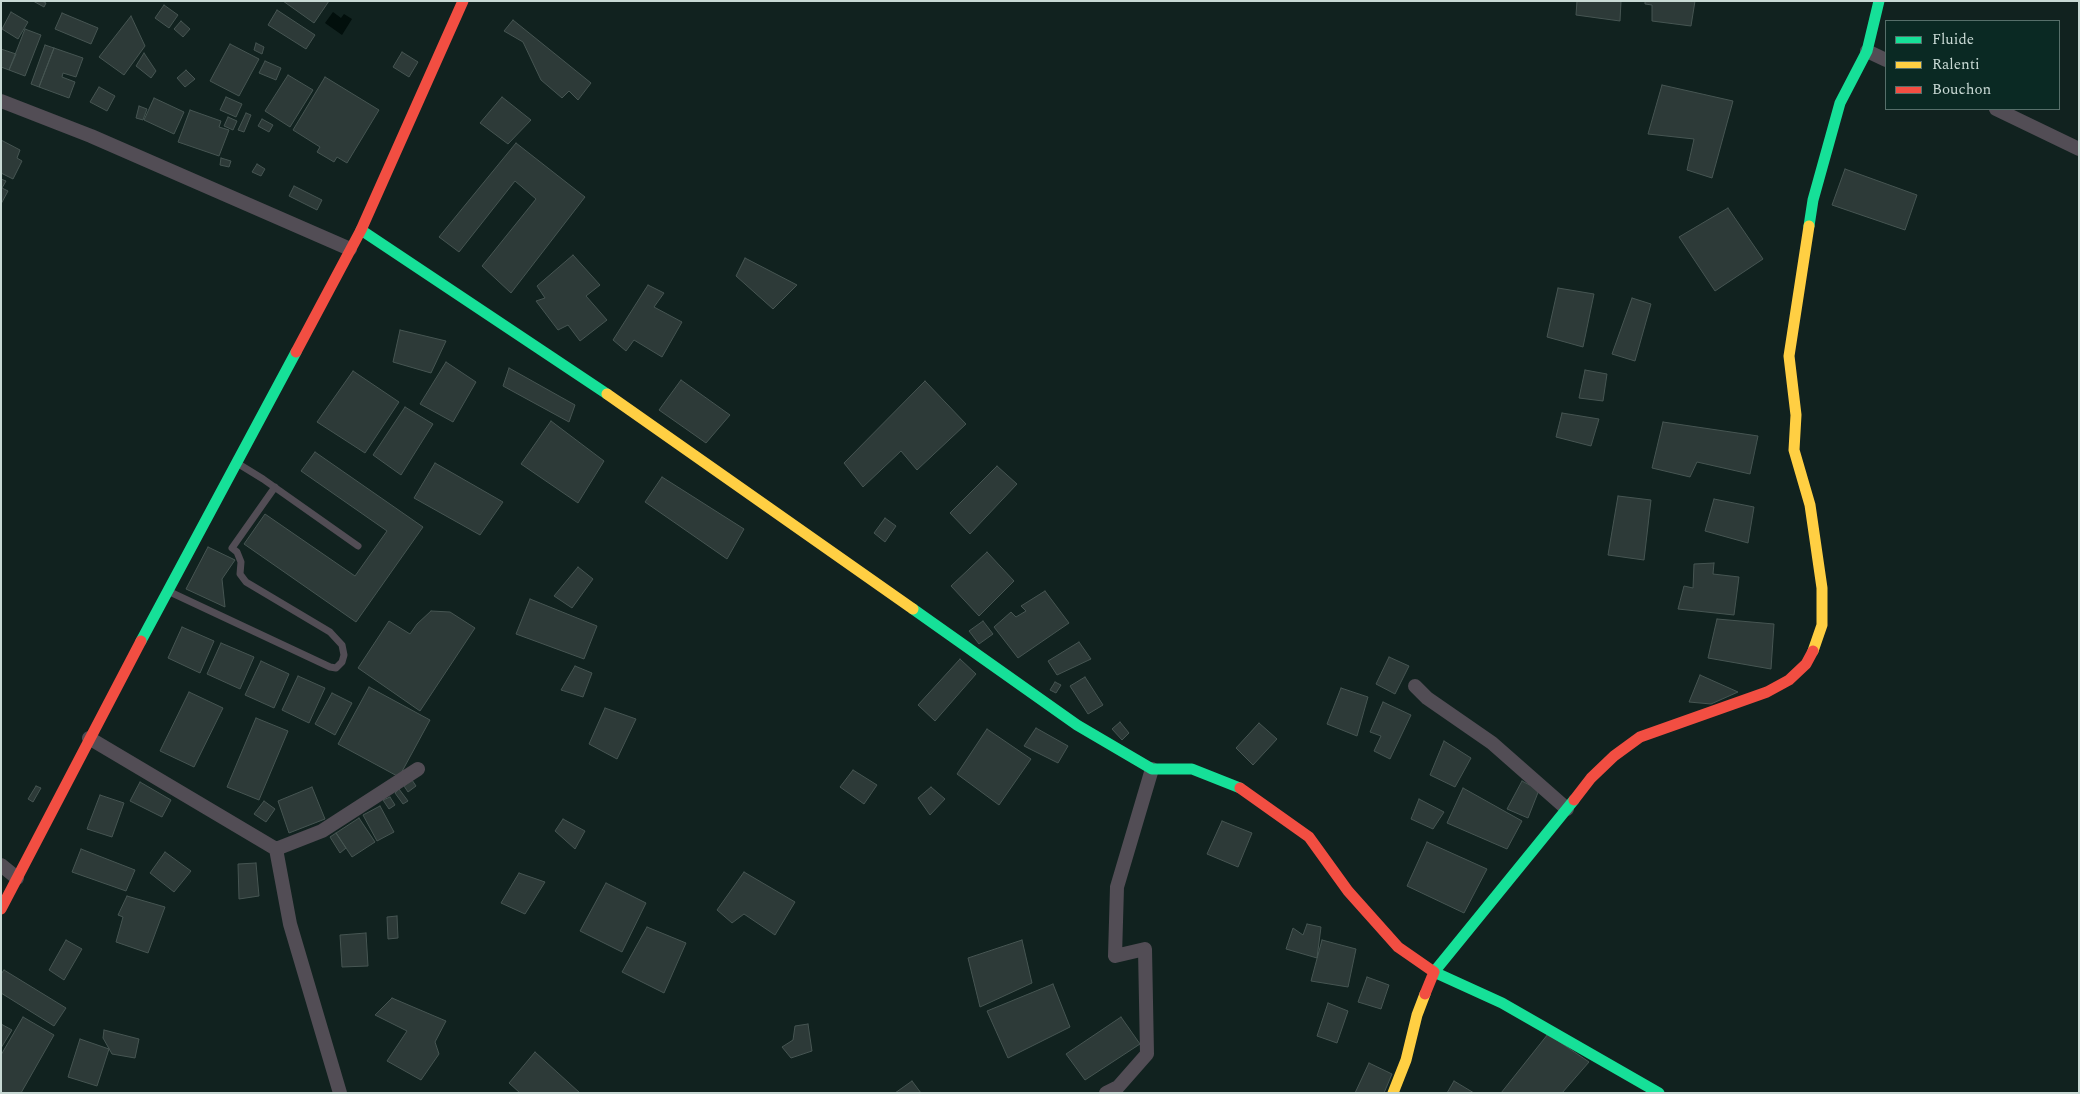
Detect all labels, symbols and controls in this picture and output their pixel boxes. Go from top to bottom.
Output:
legend [1885,20,2060,110]
text: Fluide [1932,28,1974,51]
text: Ralenti [1932,53,1980,76]
text: Bouchon [1932,78,1991,101]

